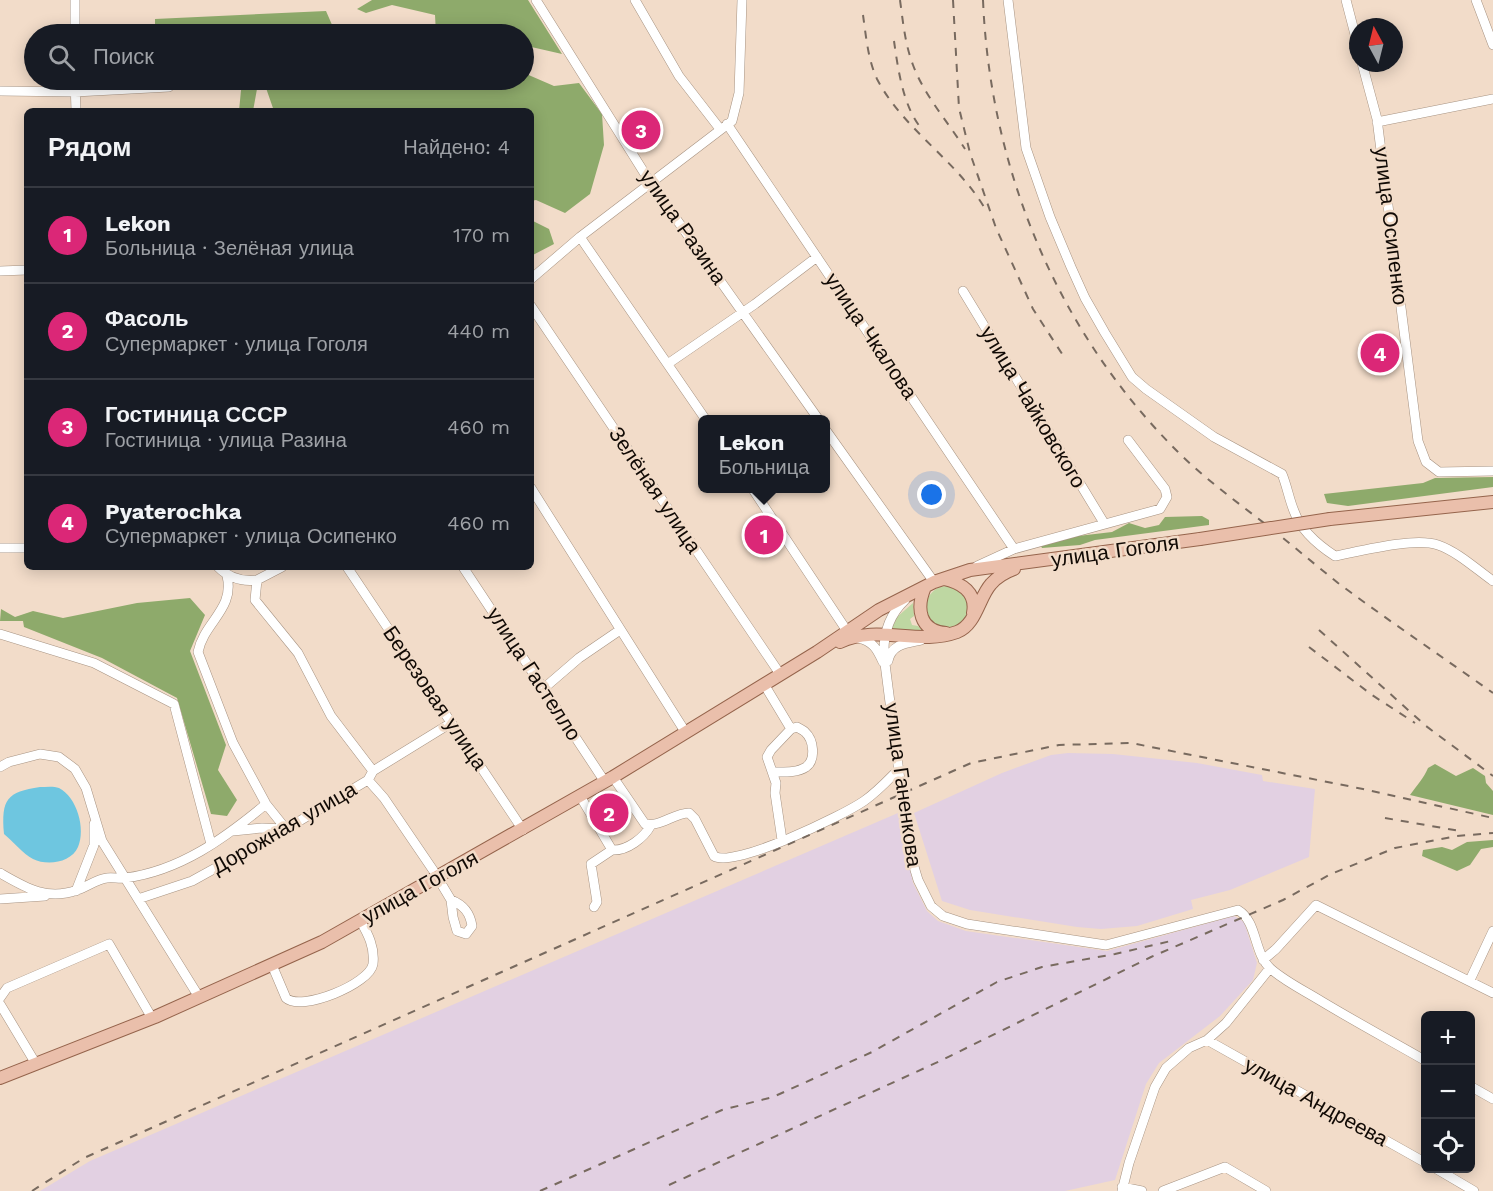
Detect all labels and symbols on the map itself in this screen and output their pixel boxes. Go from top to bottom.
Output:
north arrow [1349,18,1403,72]
pin: 3 [622,108,660,152]
street label: улица Осипенко [1369,145,1414,306]
street label: улица Разина [635,165,732,289]
street label: улица Чкалова [820,268,923,404]
street label: улица Чайковского [975,321,1092,492]
pin: 4 [1360,330,1400,376]
street label: Зелёная улица [604,422,707,558]
your location [917,480,946,509]
pin: 1 [744,512,783,558]
street label: улица Гоголя [1050,529,1180,572]
street label: улица Гастелло [482,602,587,745]
street label: Березовая улица [378,621,493,775]
street label: улица Ганенкова [880,701,927,869]
street label: Дорожная улица [207,776,361,879]
pin: 2 [590,790,628,836]
street label: улица Гоголя [357,844,482,929]
street label: улица Андреева [1240,1052,1393,1152]

